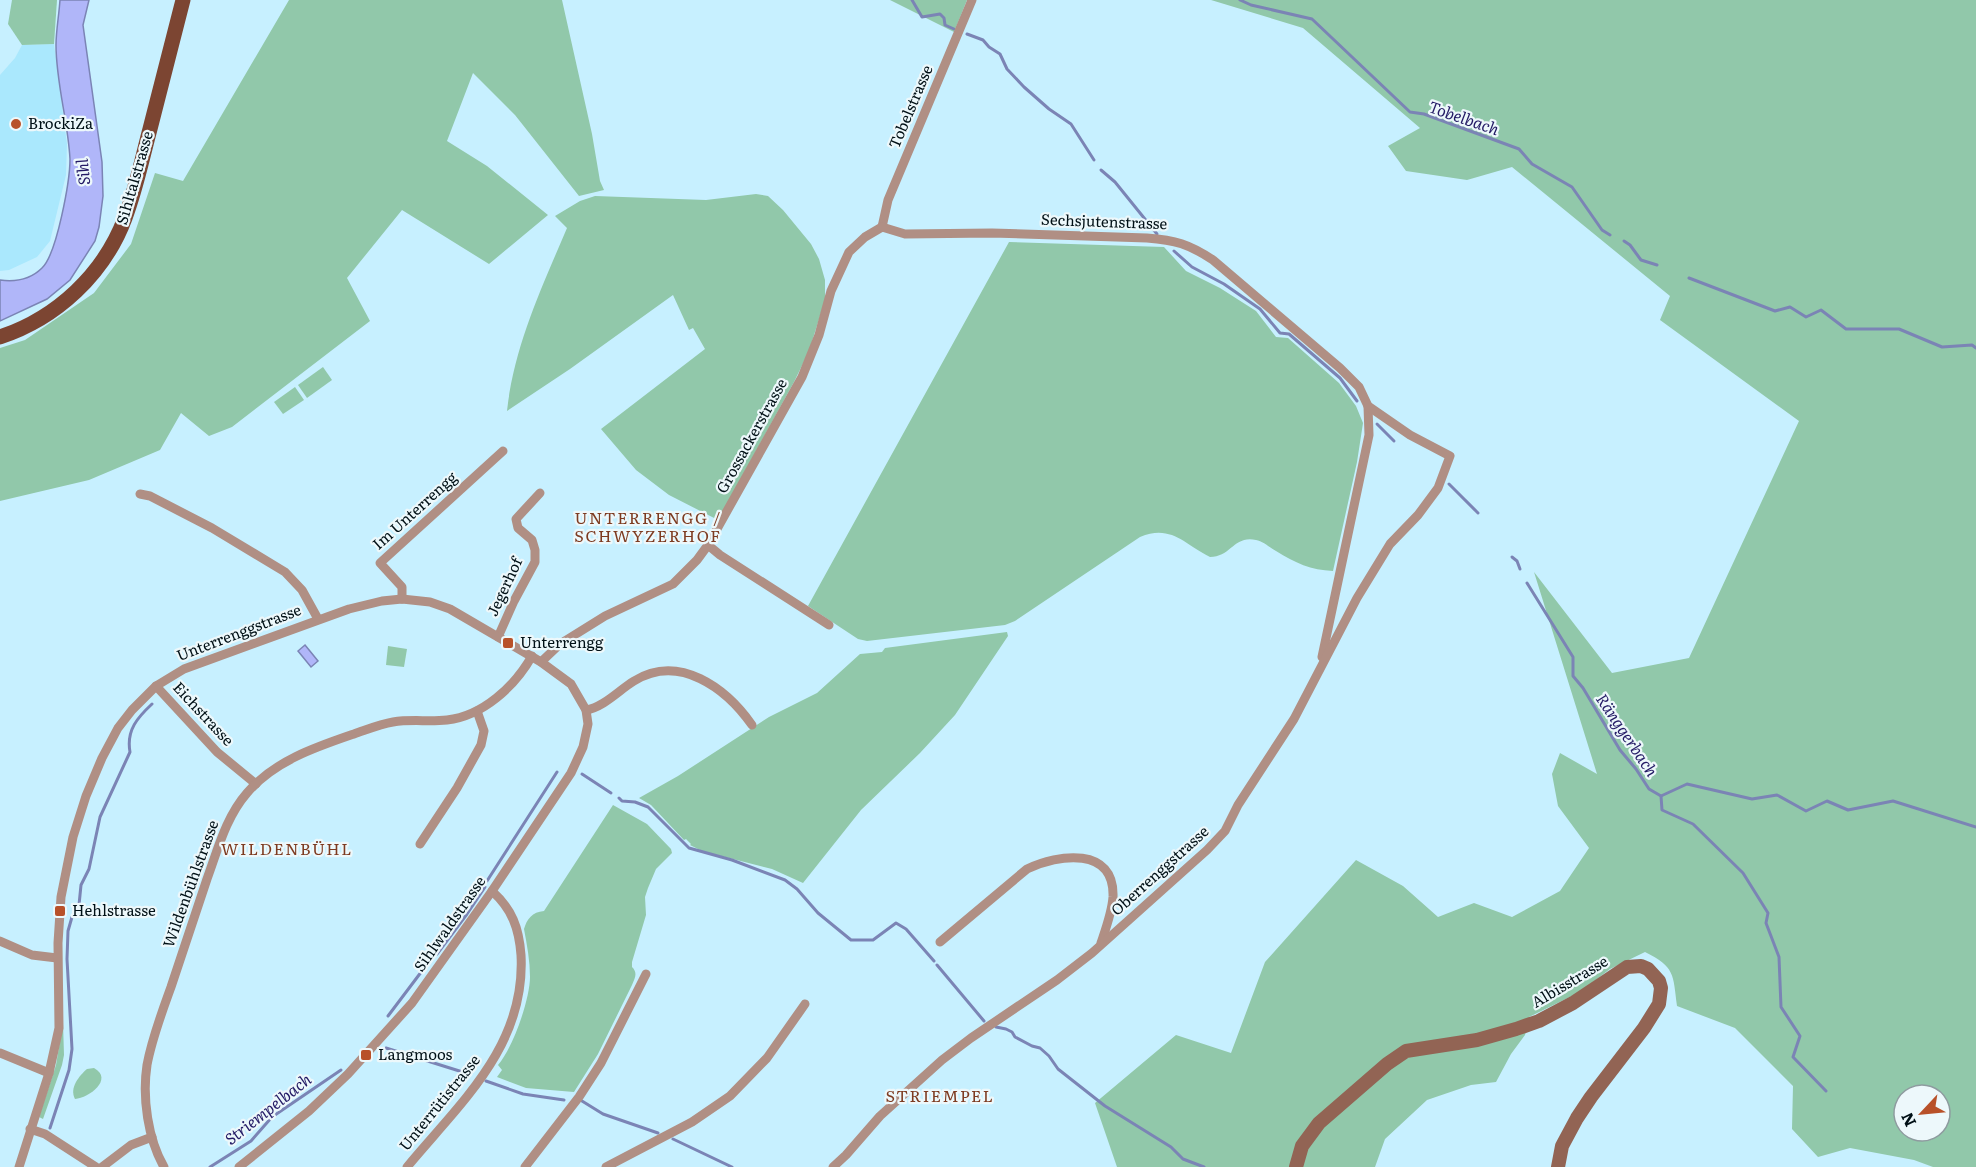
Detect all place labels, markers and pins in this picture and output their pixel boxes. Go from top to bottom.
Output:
place label: BrockiZa [28,111,94,134]
marker: BrockiZa [9,117,23,131]
place label: Unterrengg [520,630,604,653]
marker: Unterrengg [501,636,515,650]
place label: Hehlstrasse [72,898,156,921]
marker: Hehlstrasse [53,904,67,918]
place label: Langmoos [378,1042,453,1065]
marker: Langmoos [359,1048,373,1062]

